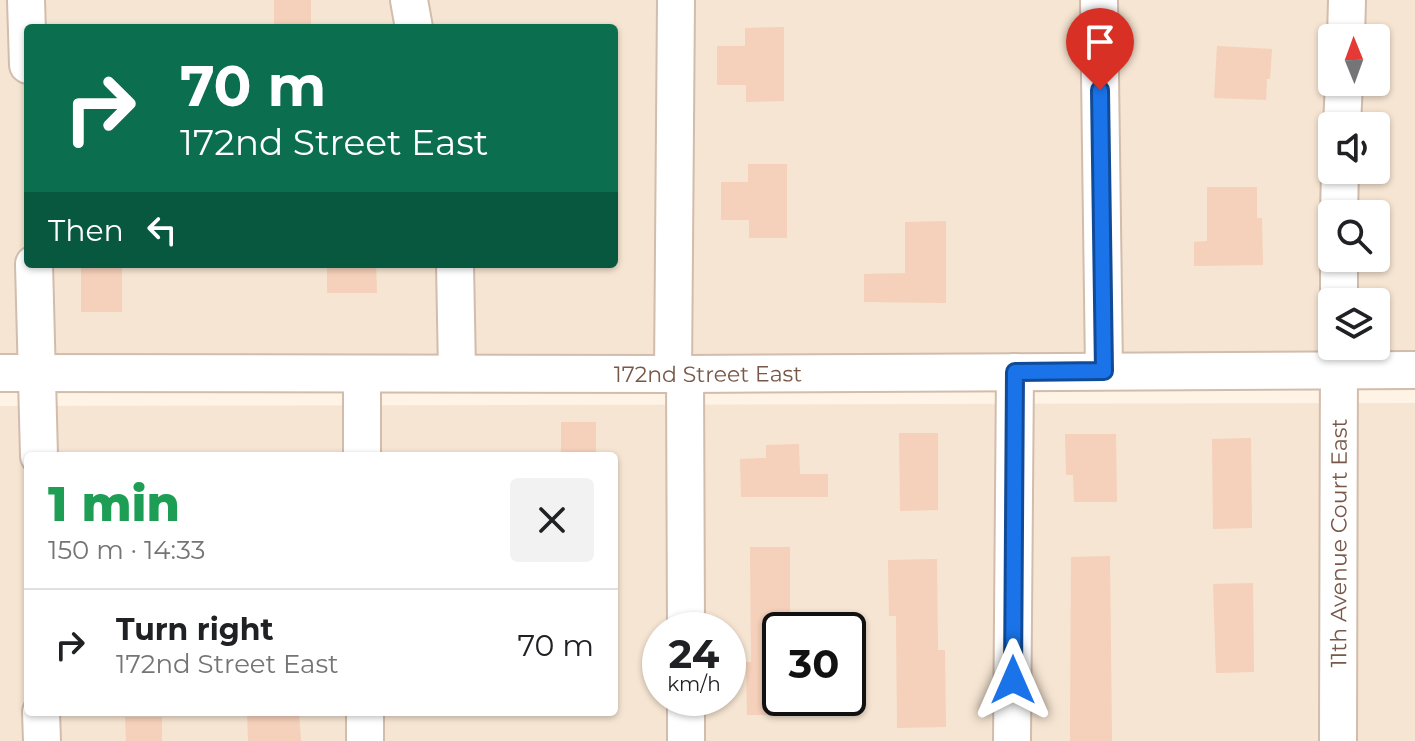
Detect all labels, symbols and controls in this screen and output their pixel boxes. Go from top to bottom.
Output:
pin [1066,8,1134,90]
icon: arrive [1078,20,1122,64]
north arrow [1318,24,1390,96]
map controls [1318,24,1390,360]
text: 70 m [180,52,326,120]
icon: right [48,56,152,160]
button: sound [1318,112,1390,184]
text: 172nd Street East [180,120,488,164]
button: search [1318,200,1390,272]
icon: left [140,208,184,252]
text: Then [48,212,124,249]
button: layers [1318,288,1390,360]
street label: 172nd Street East [614,360,802,388]
street label: 11th Avenue Court East [1325,418,1352,668]
text: 1 min [48,475,180,533]
button: close [510,478,594,562]
text: 150 m · 14:33 [48,534,205,566]
text: Turn right [116,611,273,648]
speed limit sign: 30 [762,612,866,716]
icon: right [48,623,92,667]
text: 70 m [517,627,594,664]
text: 24 [669,629,719,678]
position arrow [971,638,1055,722]
text: 172nd Street East [116,648,339,680]
text: km/h [667,672,721,696]

